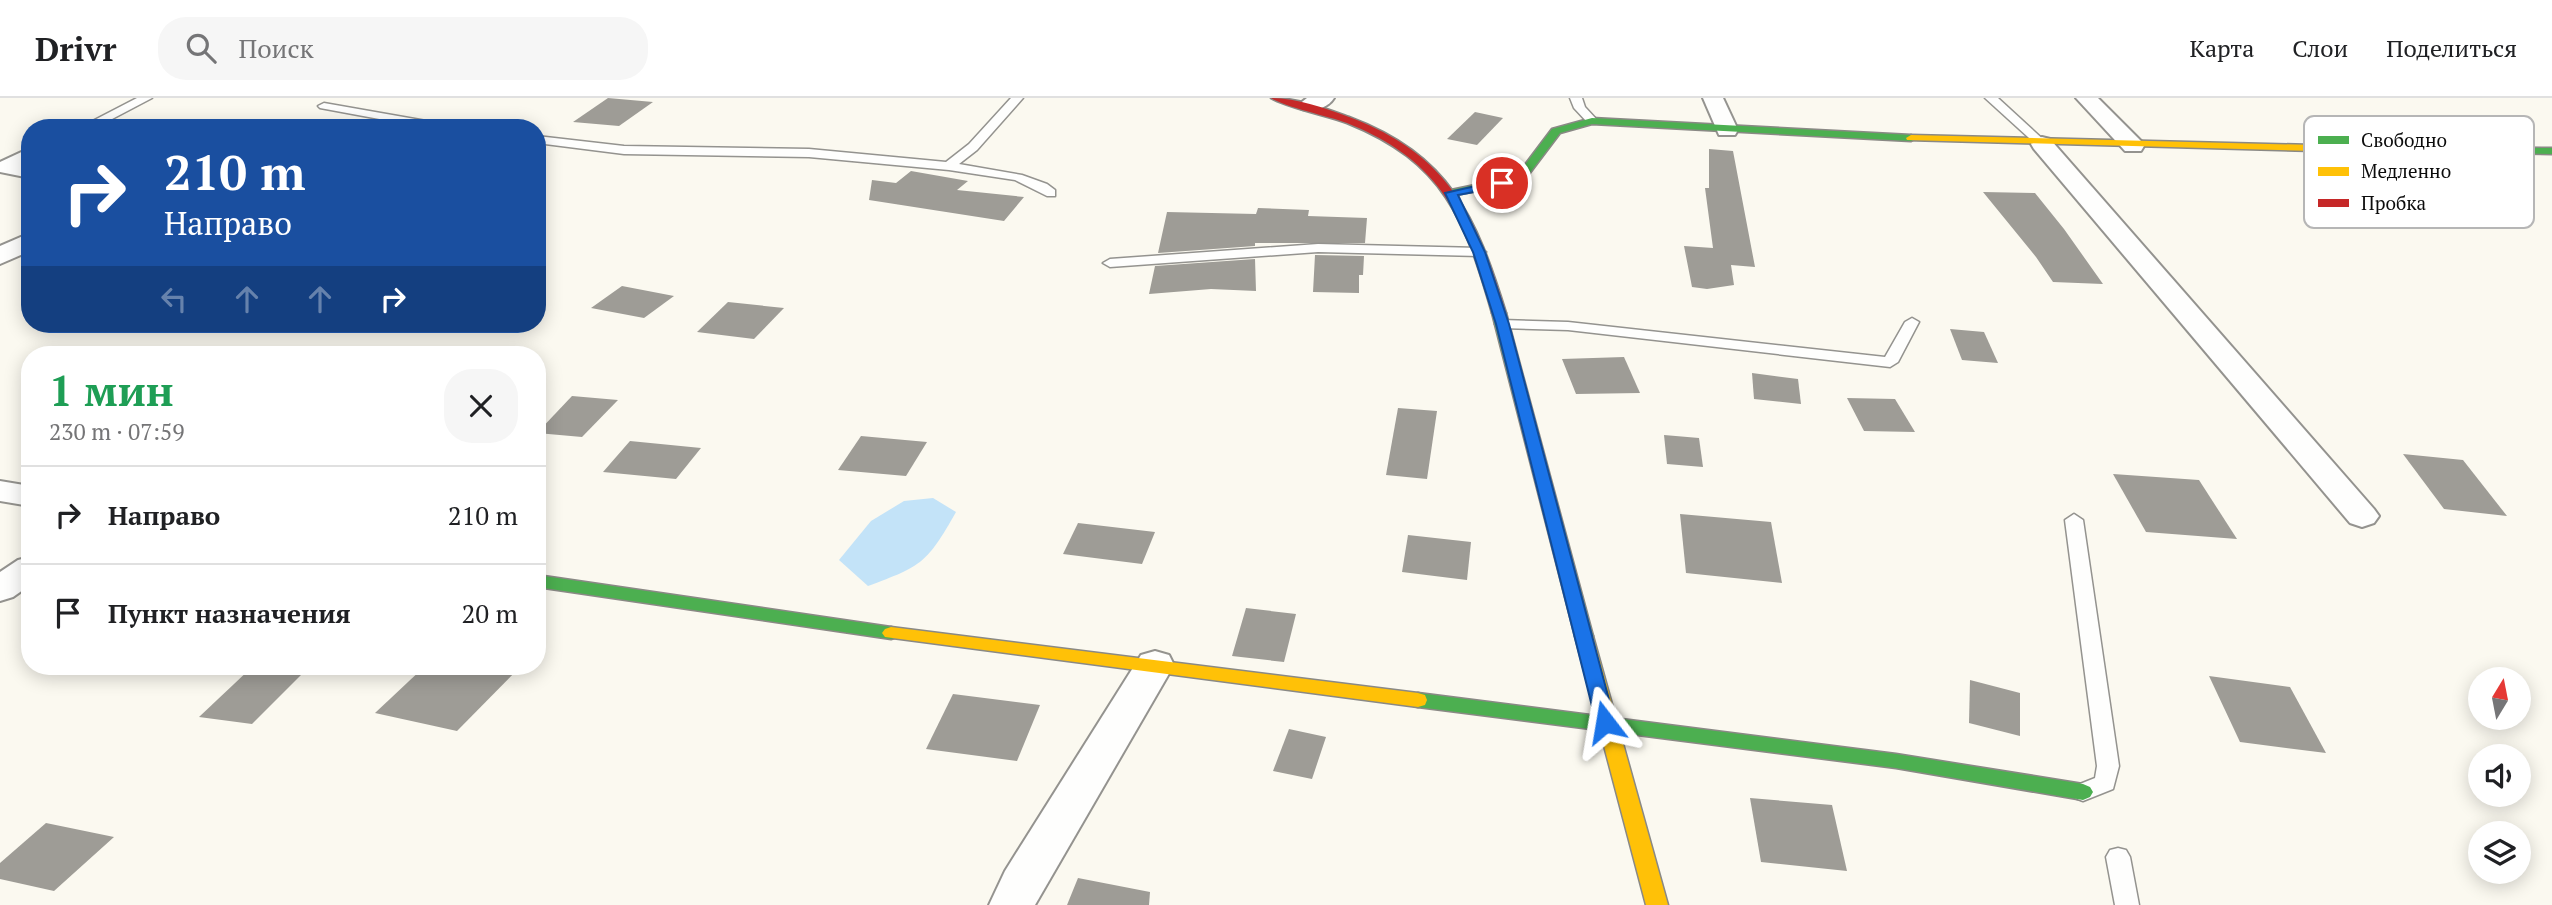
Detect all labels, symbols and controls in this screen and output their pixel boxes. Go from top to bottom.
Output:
search box [158,17,648,80]
text: Drivr [35,27,116,70]
icon: search [182,29,220,67]
text: Поиск [238,31,314,65]
text: Карта [2189,32,2254,64]
text: Слои [2292,32,2348,64]
text: Поделиться [2386,32,2517,64]
legend [2304,116,2534,228]
text: Свободно [2361,127,2447,152]
text: 210 m [164,139,306,204]
icon: right [49,147,140,238]
pin [1472,153,1532,213]
text: Медленно [2361,158,2451,183]
icon: arrive [1483,164,1521,202]
text: Пробка [2361,190,2426,215]
text: Направо [164,202,292,244]
icon: left [155,280,193,318]
icon: ahead [228,280,266,318]
icon: ahead [301,280,339,318]
icon: right [374,280,412,318]
text: 1 мин [49,362,174,418]
button: close [444,369,518,443]
text: 230 m · 07:59 [49,416,184,447]
icon: right [49,496,87,534]
text: Направо [108,498,220,532]
text: 210 m [448,498,518,532]
icon: arrive [49,594,87,632]
text: Пункт назначения [108,596,351,630]
text: 20 m [462,596,518,630]
north arrow [2468,667,2530,730]
map controls [2468,667,2531,884]
position arrow [1568,685,1642,759]
button: sound [2468,744,2531,807]
button: layers [2468,821,2531,884]

